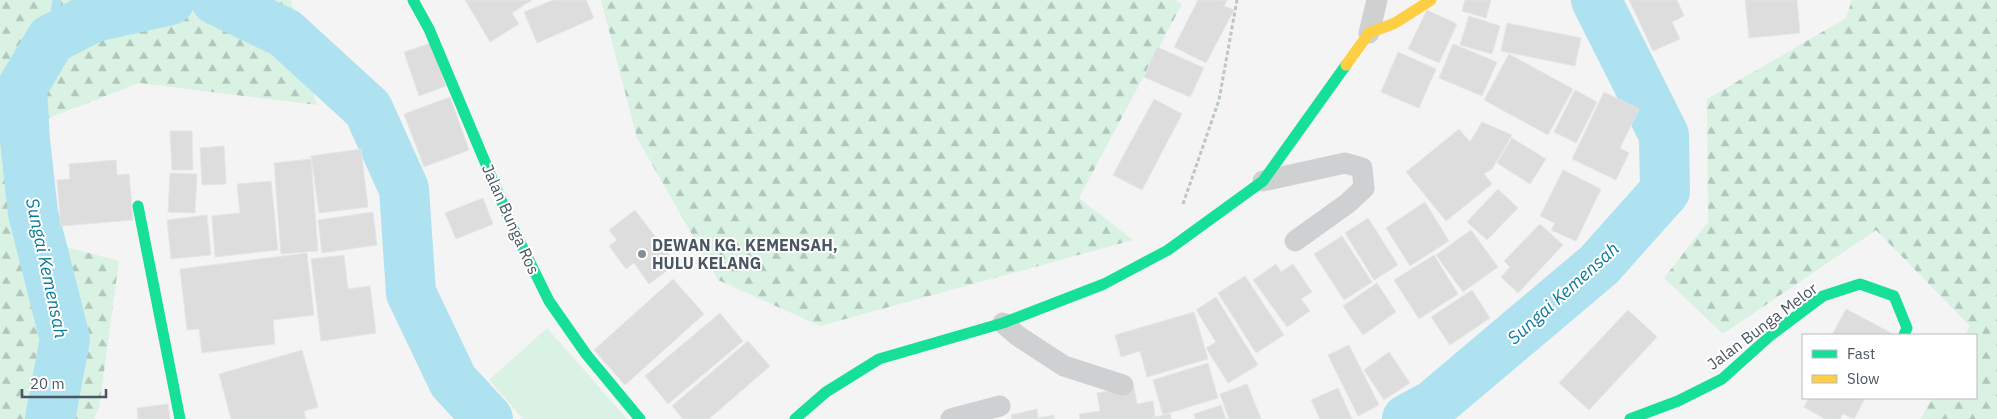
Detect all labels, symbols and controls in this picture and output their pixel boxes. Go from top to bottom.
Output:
street label: Jalan Bunga Ros [478,161,544,277]
water label: Sungai Kemensah [21,196,73,340]
place label: DEWAN KG. KEMENSAH, HULU KELANG [652,235,838,273]
water label: Sungai Kemensah [1502,237,1624,349]
marker: DEWAN KG. KEMENSAH, HULU KELANG [636,248,648,260]
street label: Jalan Bunga Melor [1703,278,1821,374]
legend [1802,334,1977,399]
text: Fast [1847,344,1875,363]
scale bar [22,366,106,398]
text: Slow [1847,369,1880,388]
text: 20 m [30,374,65,393]

